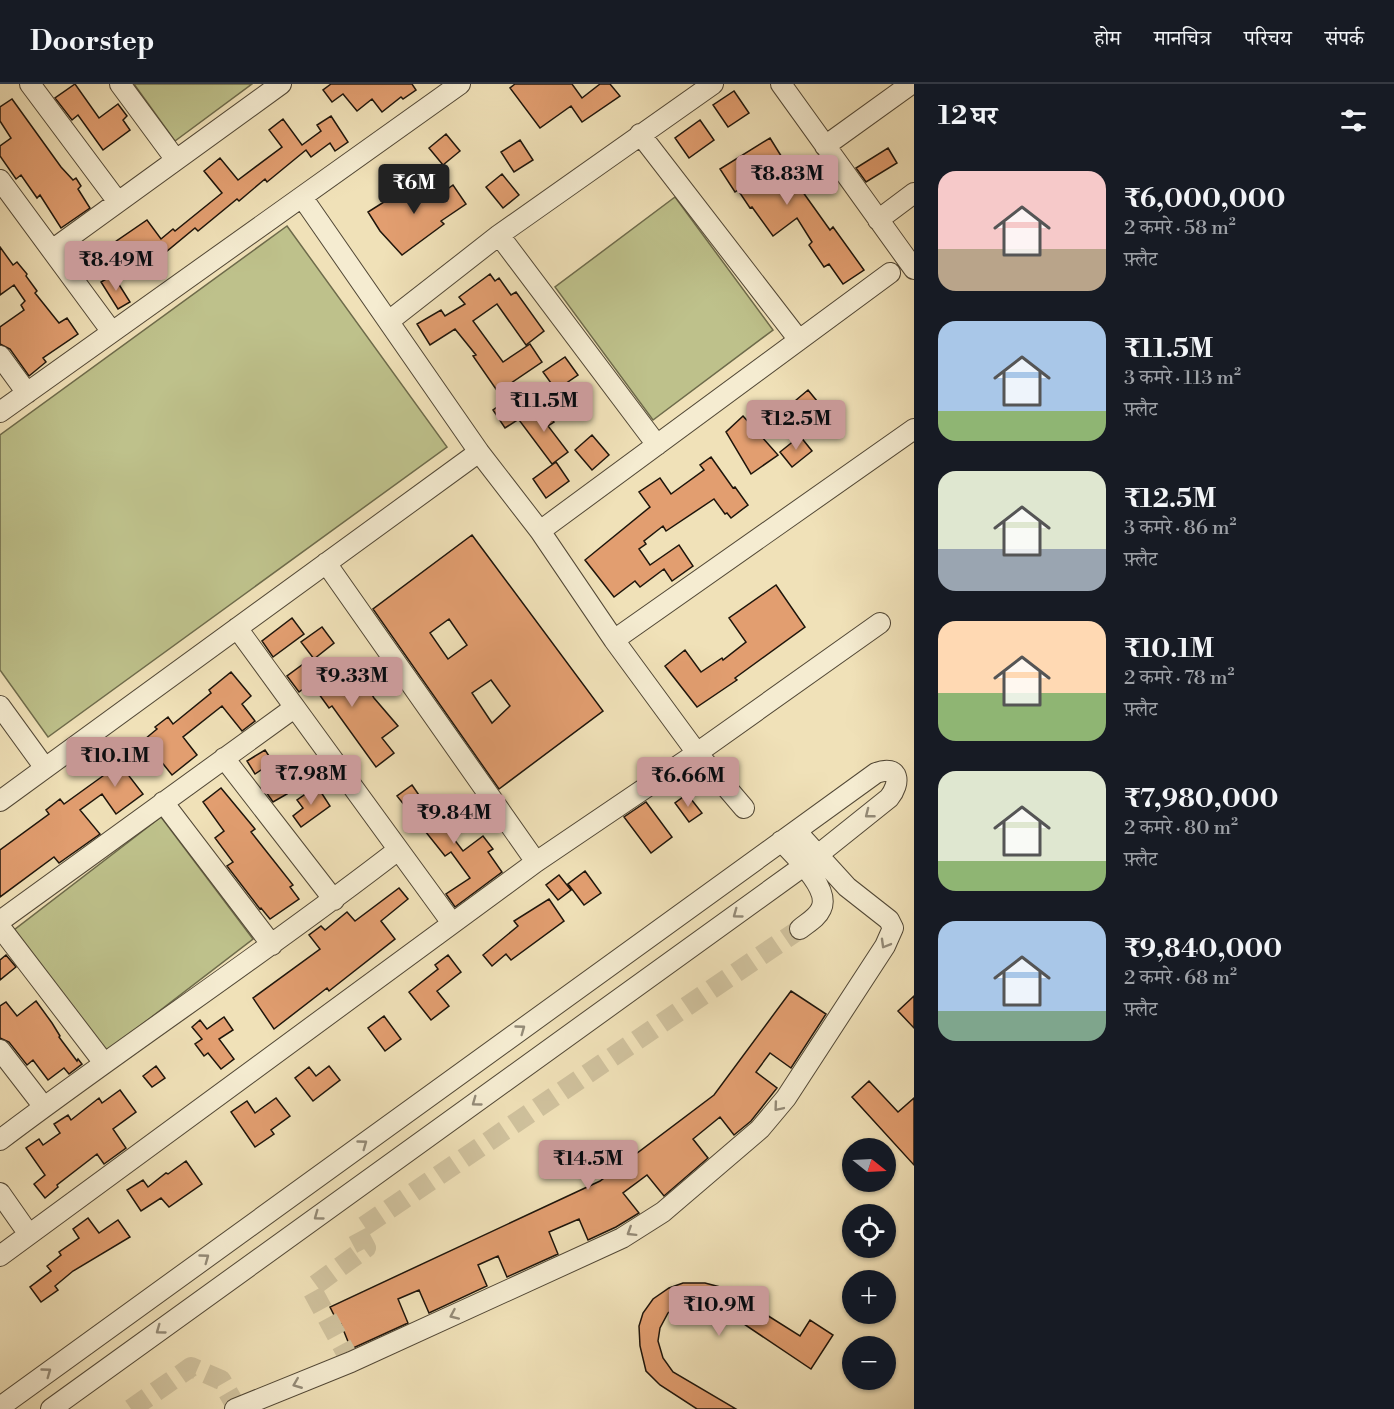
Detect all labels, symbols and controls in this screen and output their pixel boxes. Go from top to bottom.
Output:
text: Doorstep [30,24,155,59]
text: होम [1094,26,1121,52]
text: मानचित्र [1154,26,1211,52]
text: परिचय [1244,26,1292,52]
text: संपर्क [1325,26,1364,52]
text: 12 घर [938,100,997,132]
icon: filters [1337,104,1370,137]
pin: ₹8.83M [738,155,836,206]
text: ₹8.83M [750,162,824,187]
pin: ₹6M [385,164,443,215]
text: ₹6M [392,171,436,196]
text: ₹6,000,000 [1124,183,1286,215]
icon: home [986,195,1058,267]
text: 2 कमरे · 58 m² [1124,216,1236,241]
pin: ₹8.49M [67,241,165,292]
text: ₹8.49M [79,248,153,273]
text: फ़्लैट [1124,248,1157,273]
text: ₹11.5M [1124,333,1213,365]
icon: home [986,345,1058,417]
text: 3 कमरे · 113 m² [1124,366,1241,391]
pin: ₹11.5M [495,382,593,433]
text: ₹11.5M [510,389,578,414]
text: फ़्लैट [1124,398,1157,423]
pin: ₹12.5M [747,400,845,451]
text: ₹12.5M [761,407,832,432]
text: ₹12.5M [1124,483,1216,515]
icon: home [986,495,1058,567]
text: 3 कमरे · 86 m² [1124,516,1237,541]
text: फ़्लैट [1124,548,1157,573]
text: ₹10.1M [1124,633,1214,665]
icon: home [986,645,1058,717]
pin: ₹9.33M [303,657,401,708]
text: ₹9.33M [316,664,388,689]
text: 2 कमरे · 78 m² [1124,666,1234,691]
text: फ़्लैट [1124,698,1157,723]
pin: ₹10.1M [66,737,164,788]
text: ₹10.1M [80,744,150,769]
pin: ₹7.98M [262,755,360,806]
pin: ₹6.66M [639,757,737,808]
text: ₹7.98M [275,762,347,787]
text: ₹6.66M [651,764,725,789]
text: ₹7,980,000 [1124,783,1278,815]
pin: ₹9.84M [405,794,503,845]
icon: home [986,795,1058,867]
text: ₹9.84M [416,801,492,826]
one-way arrow [865,807,876,818]
text: 2 कमरे · 80 m² [1124,816,1238,841]
text: फ़्लैट [1124,848,1157,873]
one-way arrow [732,907,743,918]
text: ₹9,840,000 [1124,933,1282,965]
one-way arrow [881,938,893,948]
icon: home [986,945,1058,1017]
text: 2 कमरे · 68 m² [1124,966,1237,991]
text: फ़्लैट [1124,998,1157,1023]
one-way arrow [515,1025,526,1036]
one-way arrow [472,1095,483,1106]
one-way arrow [775,1100,786,1111]
north arrow [842,1138,896,1192]
map controls [842,1138,896,1390]
one-way arrow [357,1140,368,1151]
pin: ₹14.5M [539,1140,637,1191]
text: ₹14.5M [553,1147,623,1172]
button: locate [842,1204,896,1258]
one-way arrow [314,1209,325,1220]
one-way arrow [626,1225,637,1236]
one-way arrow [199,1254,210,1265]
button: + [842,1270,896,1324]
pin: ₹10.9M [670,1286,768,1337]
text: ₹10.9M [683,1293,755,1318]
one-way arrow [449,1308,460,1320]
one-way arrow [156,1323,167,1334]
button: − [842,1336,896,1390]
one-way arrow [41,1368,52,1379]
one-way arrow [292,1377,303,1389]

